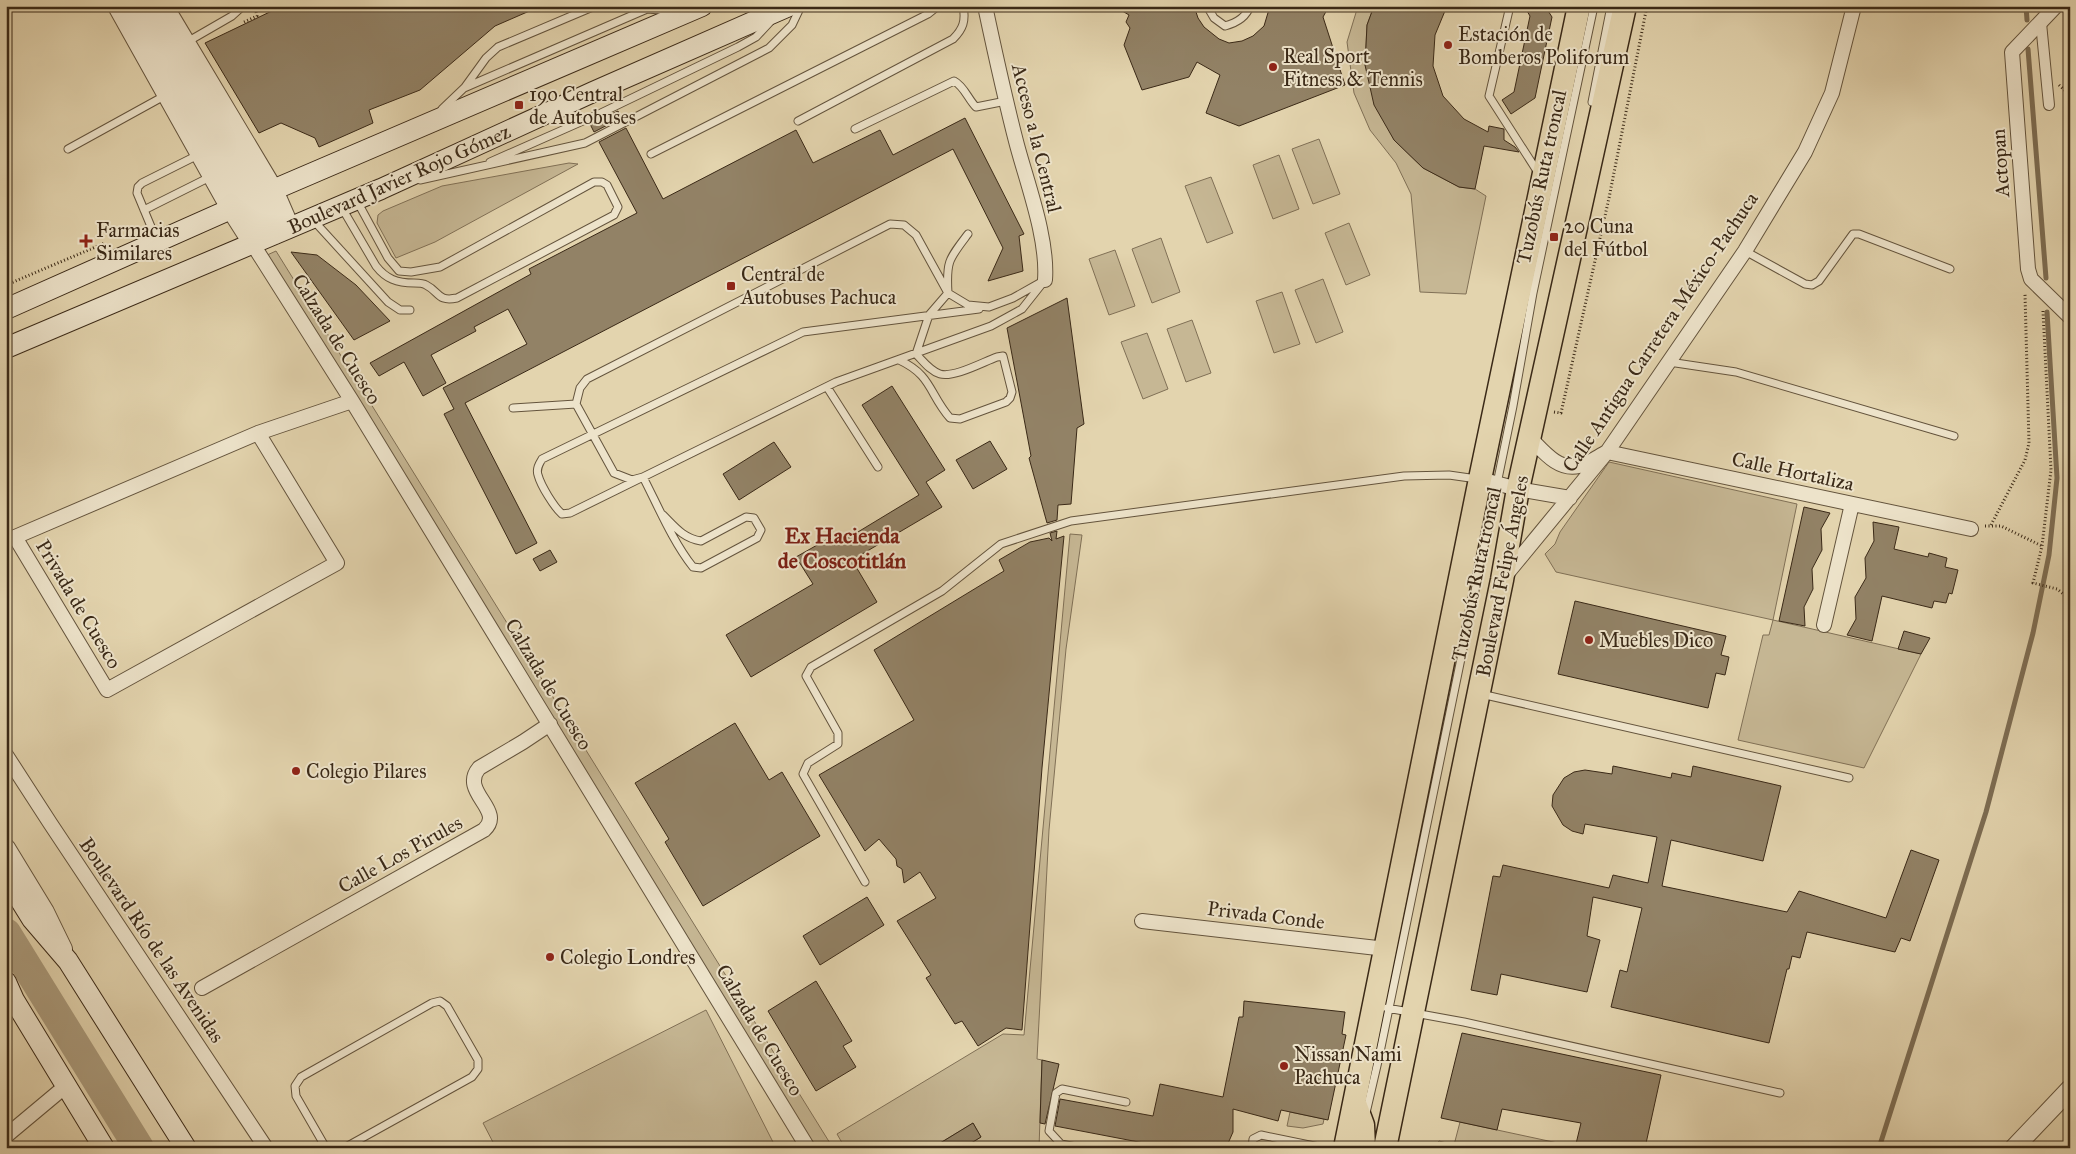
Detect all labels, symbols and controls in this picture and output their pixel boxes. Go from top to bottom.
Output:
place label: Estación de Bomberos Poliforum [1458,22,1629,69]
marker: Estación de Bomberos Poliforum [1442,39,1454,51]
place label: Real Sport Fitness & Tennis [1283,44,1423,91]
street label: Acceso a la Central [1007,60,1067,215]
marker: Real Sport Fitness & Tennis [1267,61,1279,73]
place label: 19o Central de Autobuses [529,82,636,129]
street label: Tuzobús Ruta troncal [1511,87,1571,266]
marker: 19o Central de Autobuses [513,99,525,111]
street label: Boulevard Javier Rojo Gómez [284,119,514,240]
street label: Actopan [1986,128,2014,199]
street label: Calle Antigua Carretera México-Pachuca [1557,187,1764,477]
place label: 20 Cuna del Fútbol [1564,214,1649,261]
place label: Farmacias Similares [96,218,179,265]
marker: 20 Cuna del Fútbol [1548,231,1560,243]
marker: Farmacias Similares [80,235,92,247]
place label: Central de Autobuses Pachuca [740,262,897,309]
street label: Calzada de Cuesco [287,269,387,409]
marker: Central de Autobuses Pachuca [725,280,737,292]
street label: Calle Hortaliza [1730,446,1857,496]
street label: Boulevard Felipe Ángeles [1470,473,1534,679]
street label: Tuzobús Ruta troncal [1446,484,1506,663]
district label: Ex Hacienda de Coscotitlán [778,522,906,574]
street label: Privada de Cuesco [31,535,127,673]
street label: Calzada de Cuesco [500,614,598,754]
place label: Muebles Dico [1599,628,1713,652]
marker: Muebles Dico [1583,634,1595,646]
place label: Colegio Pilares [306,759,427,784]
marker: Colegio Pilares [290,765,302,777]
street label: Calle Los Pirules [334,810,466,898]
street label: Boulevard Río de las Avenidas [74,833,230,1047]
street label: Privada Conde [1206,896,1326,934]
place label: Colegio Londres [560,945,696,970]
marker: Colegio Londres [544,951,556,963]
street label: Calzada de Cuesco [711,960,809,1100]
place label: Nissan Nami Pachuca [1294,1042,1402,1089]
marker: Nissan Nami Pachuca [1278,1060,1290,1072]

